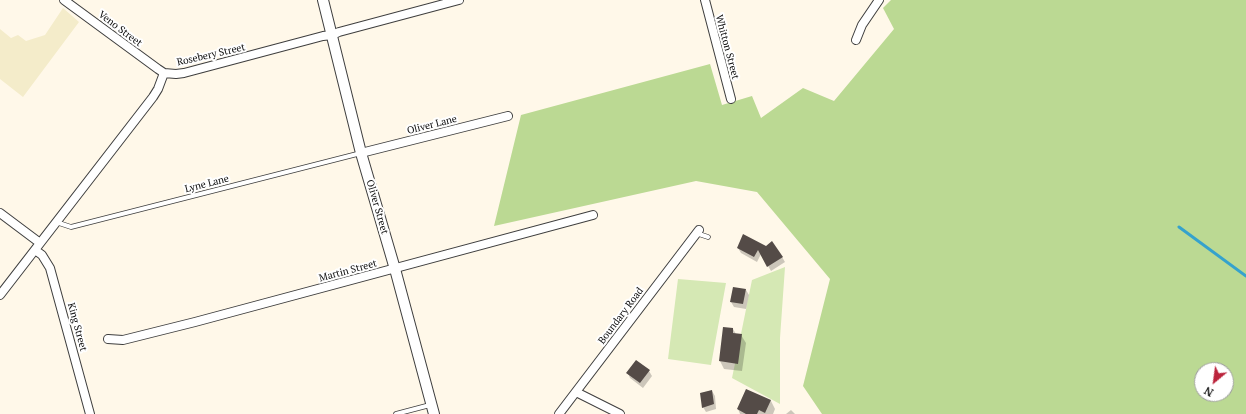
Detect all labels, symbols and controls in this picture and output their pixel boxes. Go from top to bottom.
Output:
street label: Veno Street [96,9,144,49]
street label: Whitton Street [713,13,741,81]
street label: Rosebery Street [176,41,246,69]
street label: Oliver Lane [406,113,458,137]
street label: Lyne Lane [184,173,230,195]
street label: Oliver Street [363,178,391,236]
street label: Martin Street [318,258,378,284]
street label: Boundary Road [596,285,646,347]
street label: King Street [65,301,89,353]
north arrow [1194,362,1234,402]
text: N [1202,383,1216,400]

